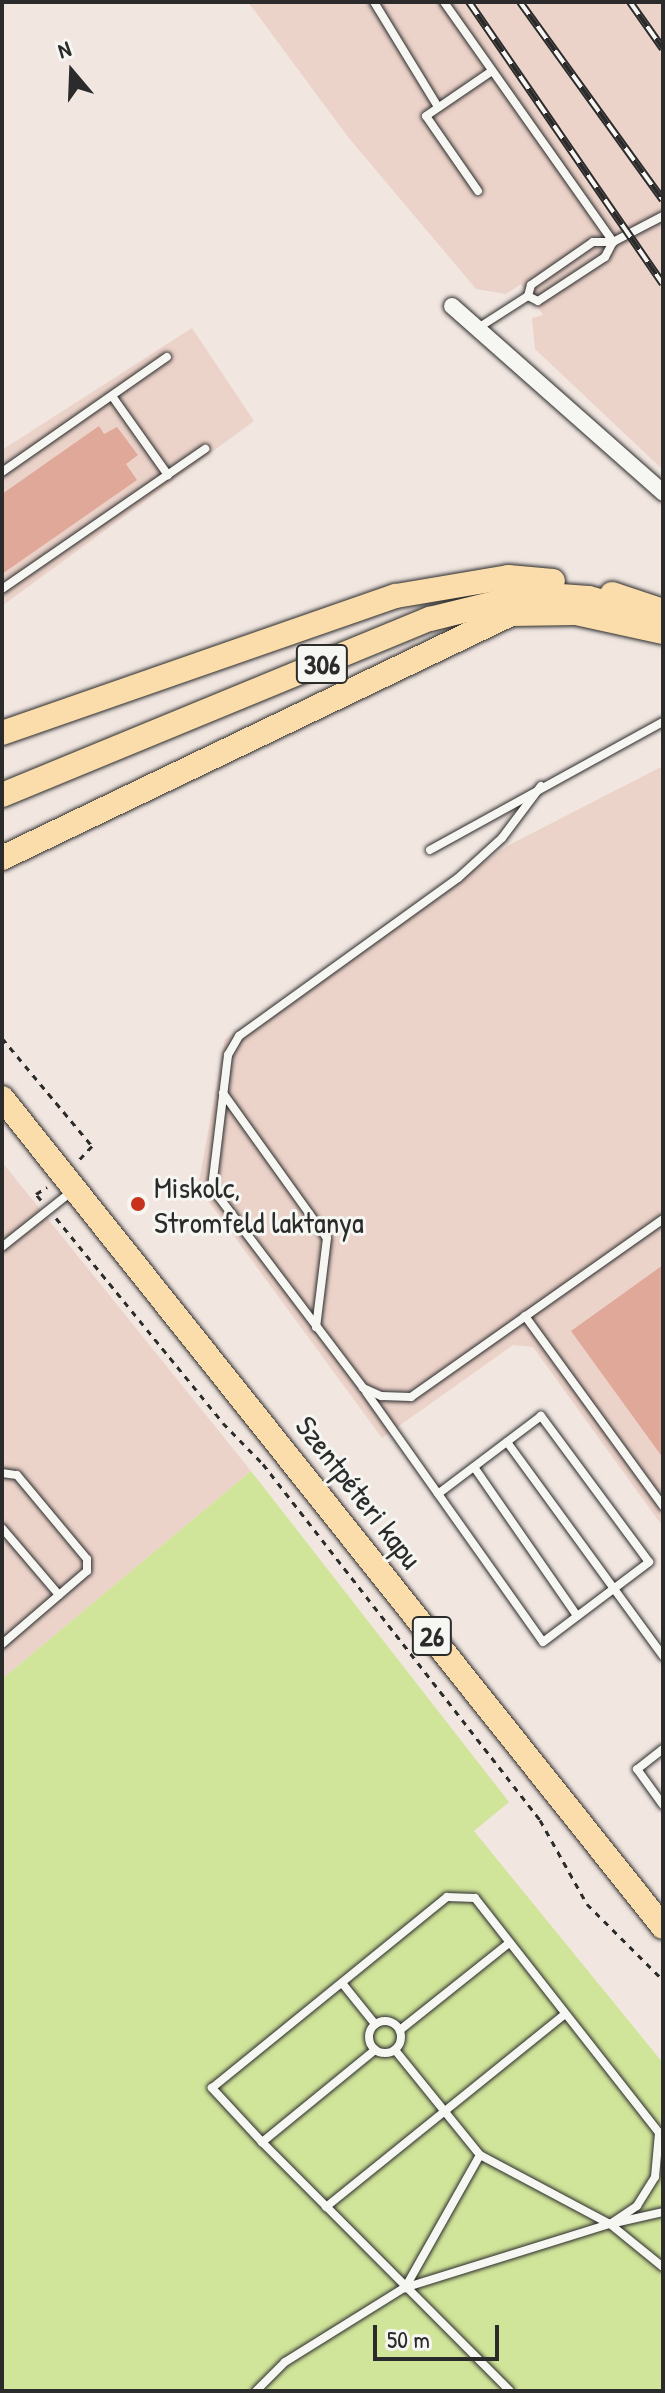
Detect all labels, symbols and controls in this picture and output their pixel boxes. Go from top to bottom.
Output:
north arrow [32,32,112,112]
text: N [54,33,75,65]
road number: 306 [294,640,350,688]
place label: Miskolc, Stromfeld laktanya [154,1169,364,1240]
marker: Miskolc, Stromfeld laktanya [129,1195,147,1213]
street label: Szentpéteri kapu [288,1409,430,1575]
road number: 26 [410,1612,454,1660]
scale bar [377,2309,503,2359]
text: 50 m [387,2323,430,2355]

